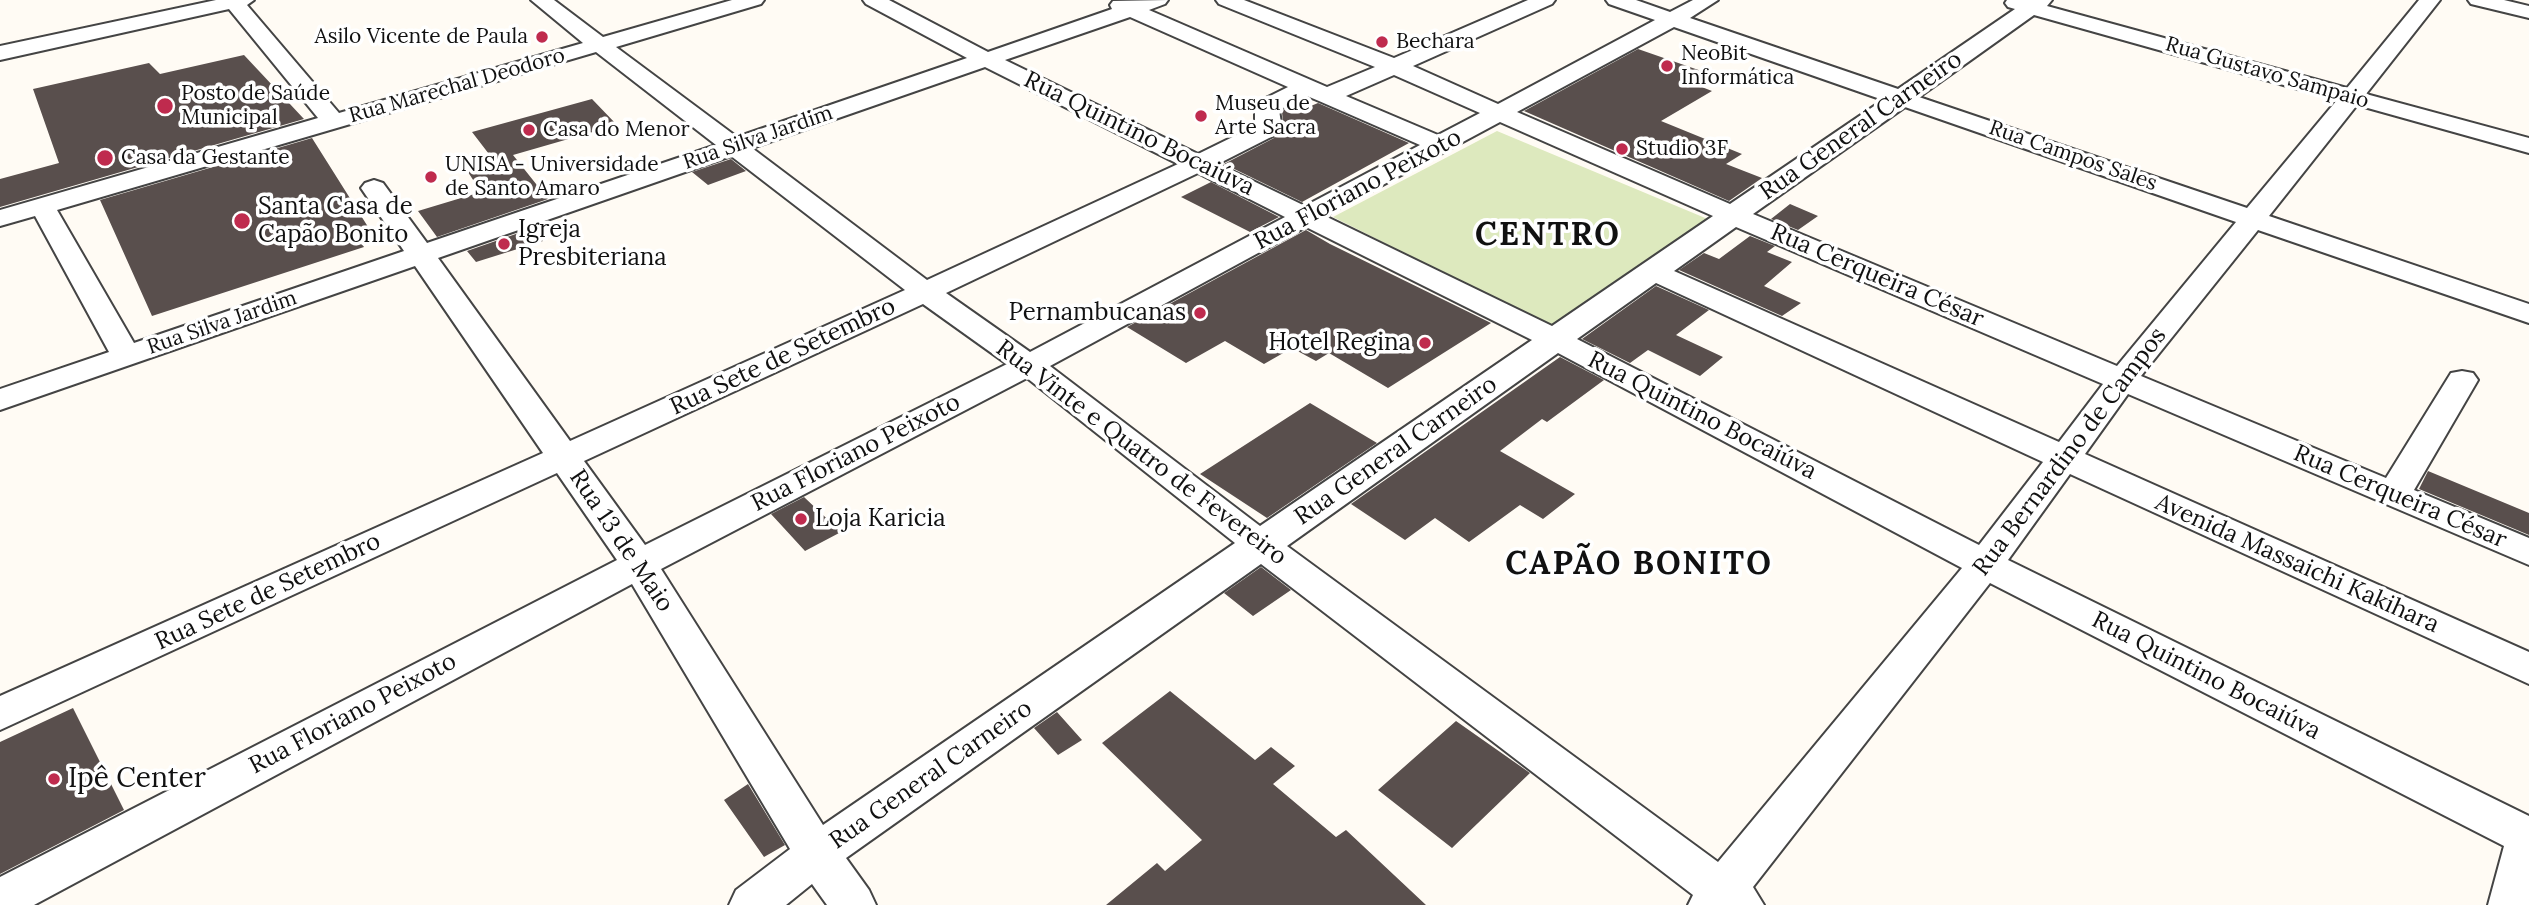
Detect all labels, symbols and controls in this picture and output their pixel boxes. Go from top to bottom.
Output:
place label: Asilo Vicente de Paula [315,24,528,50]
marker: Asilo Vicente de Paula [534,29,550,45]
place label: Bechara [1396,29,1475,55]
street label: Rua Gustavo Sampaio [2162,32,2372,114]
marker: Bechara [1374,34,1390,50]
place label: NeoBit Informática [1681,41,1794,91]
street label: Rua Marechal Deodoro [346,43,568,129]
street label: Rua General Carneiro [1754,45,1968,207]
marker: NeoBit Informática [1659,58,1675,74]
street label: Rua Quintino Bocaiúva [1019,66,1259,202]
place label: Posto de Saúde Municipal [181,81,330,131]
place label: Museu de Arte Sacra [1215,91,1316,141]
marker: Posto de Saúde Municipal [155,96,175,116]
street label: Rua Silva Jardim [680,101,836,175]
marker: Museu de Arte Sacra [1193,108,1209,124]
street label: Rua Campos Sales [1986,115,2160,197]
place label: Casa do Menor [543,117,690,143]
marker: Casa do Menor [521,122,537,138]
street label: Rua Floriano Peixoto [1250,123,1466,257]
place label: Studio 3F [1636,136,1728,162]
marker: Studio 3F [1614,141,1630,157]
place label: Casa da Gestante [121,145,290,171]
marker: Casa da Gestante [95,148,115,168]
place label: UNISA - Universidade de Santo Amaro [445,152,659,202]
marker: UNISA - Universidade de Santo Amaro [423,169,439,185]
place label: Santa Casa de Capão Bonito [258,193,413,249]
marker: Santa Casa de Capão Bonito [232,211,252,231]
place label: Igreja Presbiteriana [518,216,667,272]
district label: CENTRO [1476,217,1620,255]
street label: Rua Cerqueira César [1766,218,1988,334]
marker: Igreja Presbiteriana [496,236,512,252]
street label: Rua Silva Jardim [144,286,300,360]
street label: Rua Sete de Setembro [666,292,900,422]
place label: Pernambucanas [1008,299,1186,327]
marker: Pernambucanas [1192,305,1208,321]
street label: Rua Bernardino de Campos [1967,322,2173,582]
place label: Hotel Regina [1268,329,1411,357]
street label: Rua Vinte e Quatro de Fevereiro [990,334,1292,572]
marker: Hotel Regina [1417,335,1433,351]
street label: Rua Quintino Bocaiúva [1583,346,1821,486]
street label: Rua General Carneiro [1289,370,1503,532]
street label: Rua Floriano Peixoto [747,388,965,518]
street label: Rua Cerqueira César [2289,439,2511,555]
street label: Rua 13 de Maio [563,464,679,618]
street label: Avenida Massaichi Kakihara [2151,488,2443,640]
place label: Loja Karicia [815,505,946,533]
marker: Loja Karicia [793,511,809,527]
street label: Rua Sete de Setembro [151,527,385,657]
district label: CAPÃO BONITO [1507,546,1771,584]
street label: Rua Quintino Bocaiúva [2087,606,2325,746]
street label: Rua Floriano Peixoto [245,647,461,781]
street label: Rua General Carneiro [824,694,1038,856]
place label: Ipê Center [68,762,206,796]
marker: Ipê Center [46,771,62,787]

